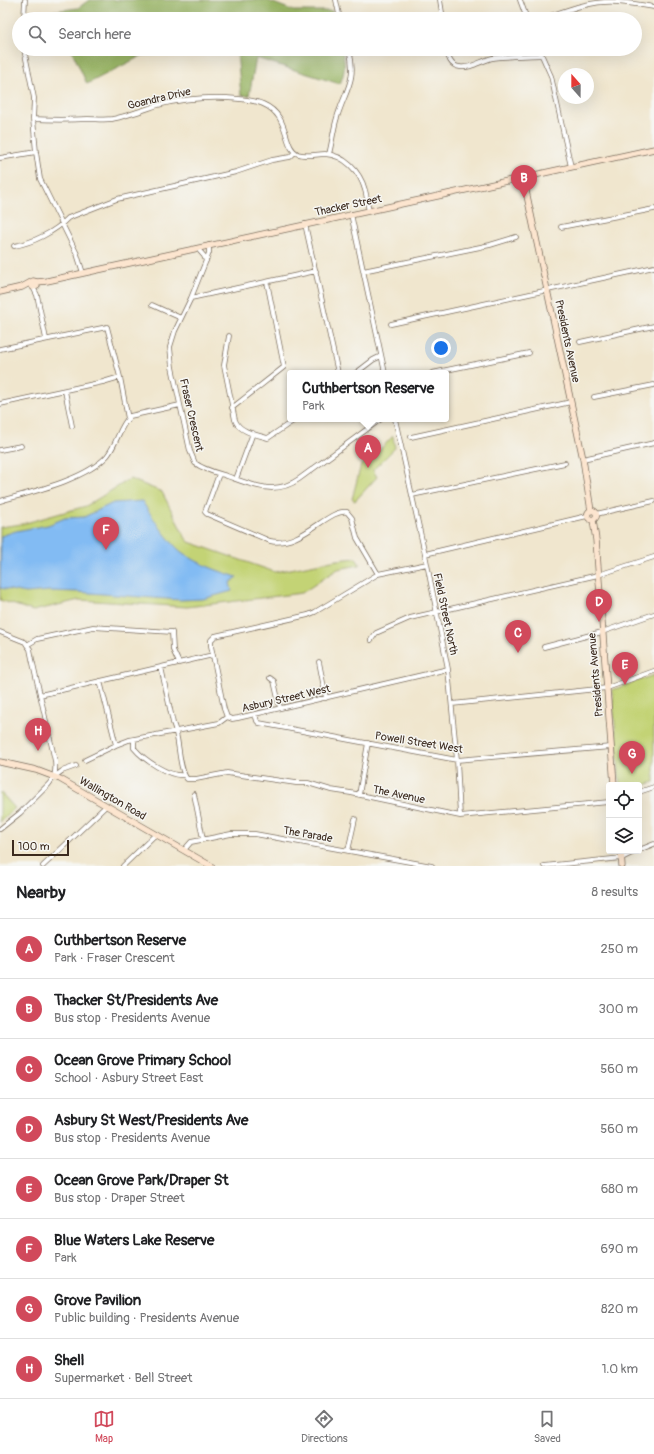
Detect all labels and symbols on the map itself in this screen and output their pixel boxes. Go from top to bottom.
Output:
north arrow [558,68,594,104]
street label: Goandra Drive [126,85,193,112]
pin: B [511,165,537,198]
street label: Thacker Street [313,192,383,219]
street label: Presidents Avenue [552,299,583,384]
your location [431,338,451,358]
street label: Fraser Crescent [177,377,206,453]
pin: A [355,435,381,468]
pin: F [93,517,119,550]
street label: Field Street North [430,572,461,656]
pin: D [586,589,612,622]
pin: C [505,620,531,653]
street label: Presidents Avenue [585,632,606,717]
pin: E [612,652,638,685]
street label: Asbury Street West [241,682,332,715]
pin: H [25,718,51,751]
street label: Powell Street West [374,729,464,756]
pin: G [619,741,645,774]
street label: Wallington Road [77,774,148,823]
street label: The Avenue [372,783,427,806]
street label: The Parade [282,824,334,845]
scale bar [12,838,69,857]

